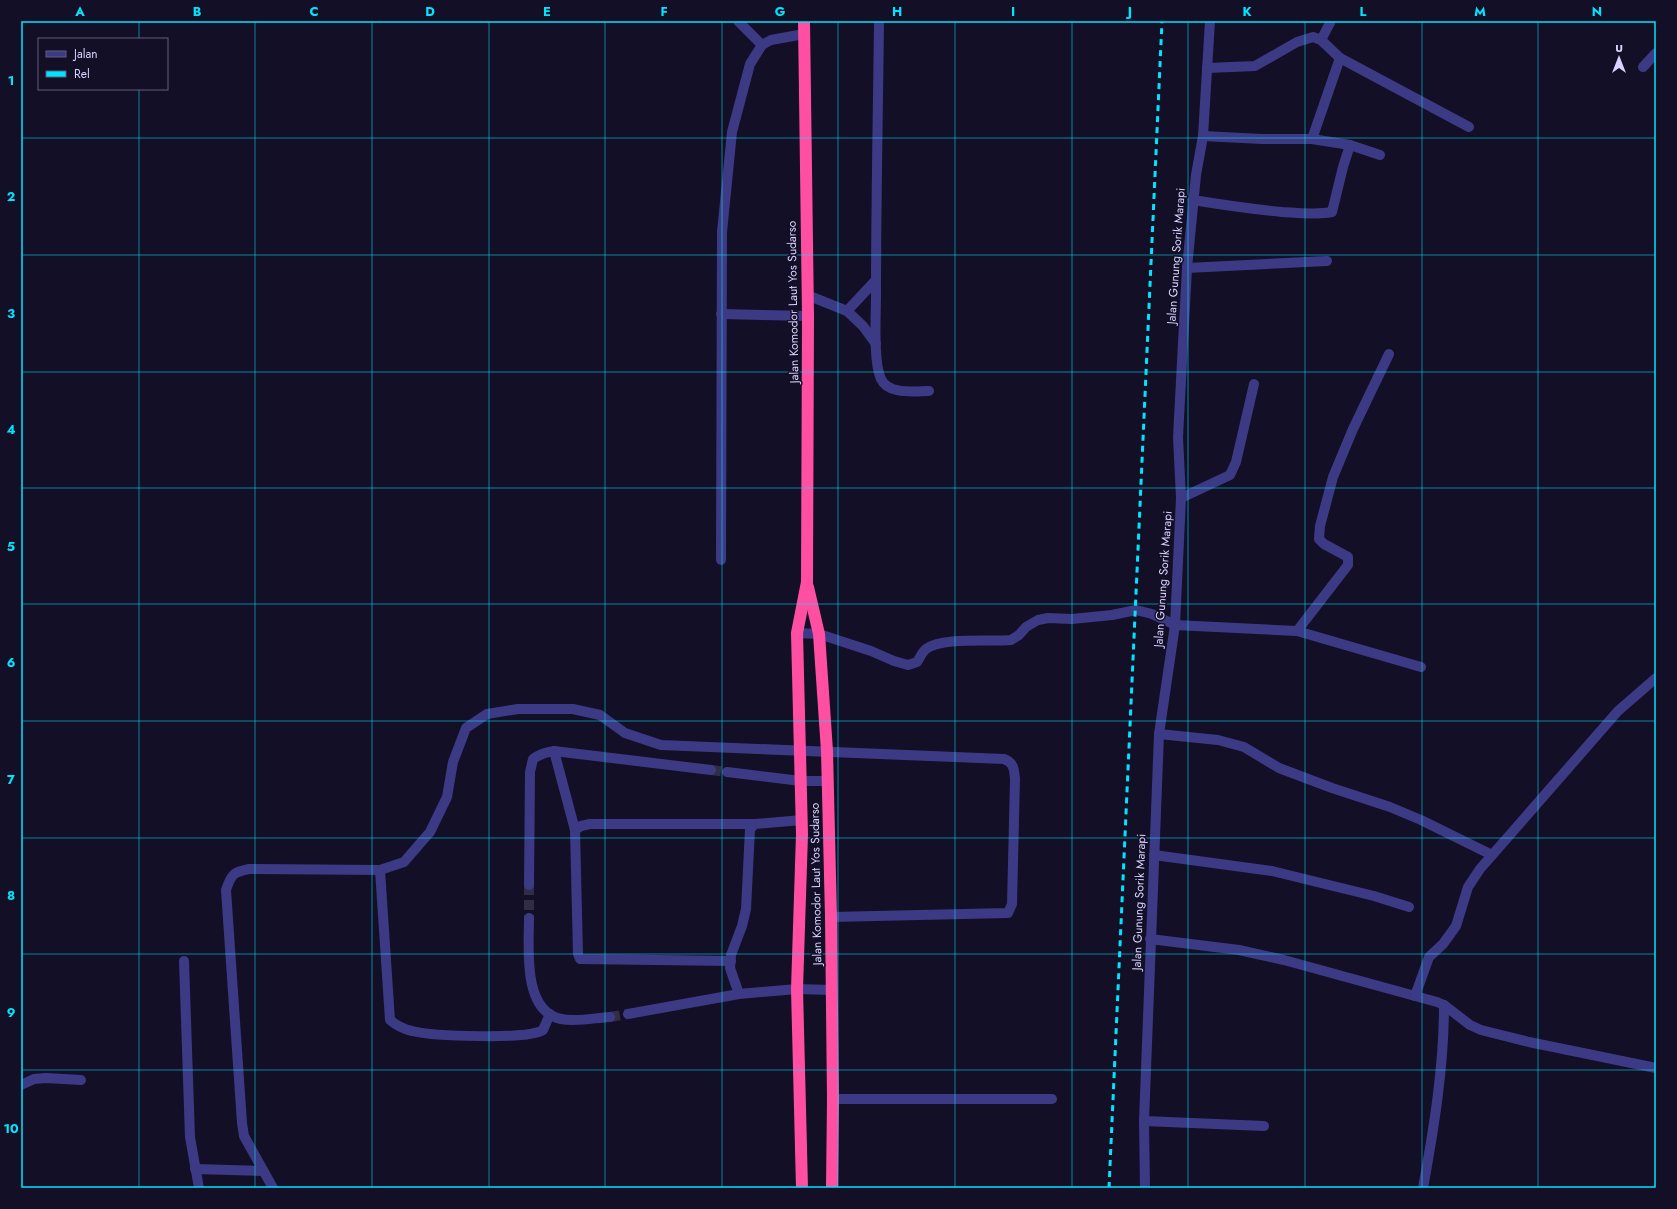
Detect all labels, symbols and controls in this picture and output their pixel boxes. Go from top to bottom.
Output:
text: A [74,2,85,21]
text: B [193,2,202,21]
text: C [309,2,319,21]
text: D [425,2,435,21]
text: E [543,2,551,21]
text: F [660,2,668,21]
text: G [775,2,786,21]
text: H [892,2,902,21]
text: I [1011,2,1015,21]
text: J [1125,2,1132,21]
text: K [1242,2,1252,21]
text: L [1360,2,1367,21]
text: M [1474,2,1486,21]
text: N [1592,2,1602,21]
legend [38,38,168,90]
north arrow [1599,38,1639,78]
text: U [1615,40,1623,56]
text: Jalan [72,45,97,63]
text: Rel [74,65,90,83]
text: 1 [8,71,14,90]
text: 2 [7,187,15,206]
street label: Jalan Gunung Sorik Marapi [1162,187,1190,327]
street label: Jalan Komodor Laut Yos Sudarso [783,220,803,385]
text: 3 [7,304,15,323]
text: 4 [6,420,16,439]
street label: Jalan Gunung Sorik Marapi [1149,510,1177,650]
text: 5 [7,537,15,556]
text: 6 [7,653,16,672]
text: 7 [7,770,15,789]
street label: Jalan Komodor Laut Yos Sudarso [806,802,826,967]
street label: Jalan Gunung Sorik Marapi [1128,833,1150,973]
text: 8 [7,886,15,905]
text: 9 [7,1003,16,1022]
text: 10 [3,1119,19,1138]

